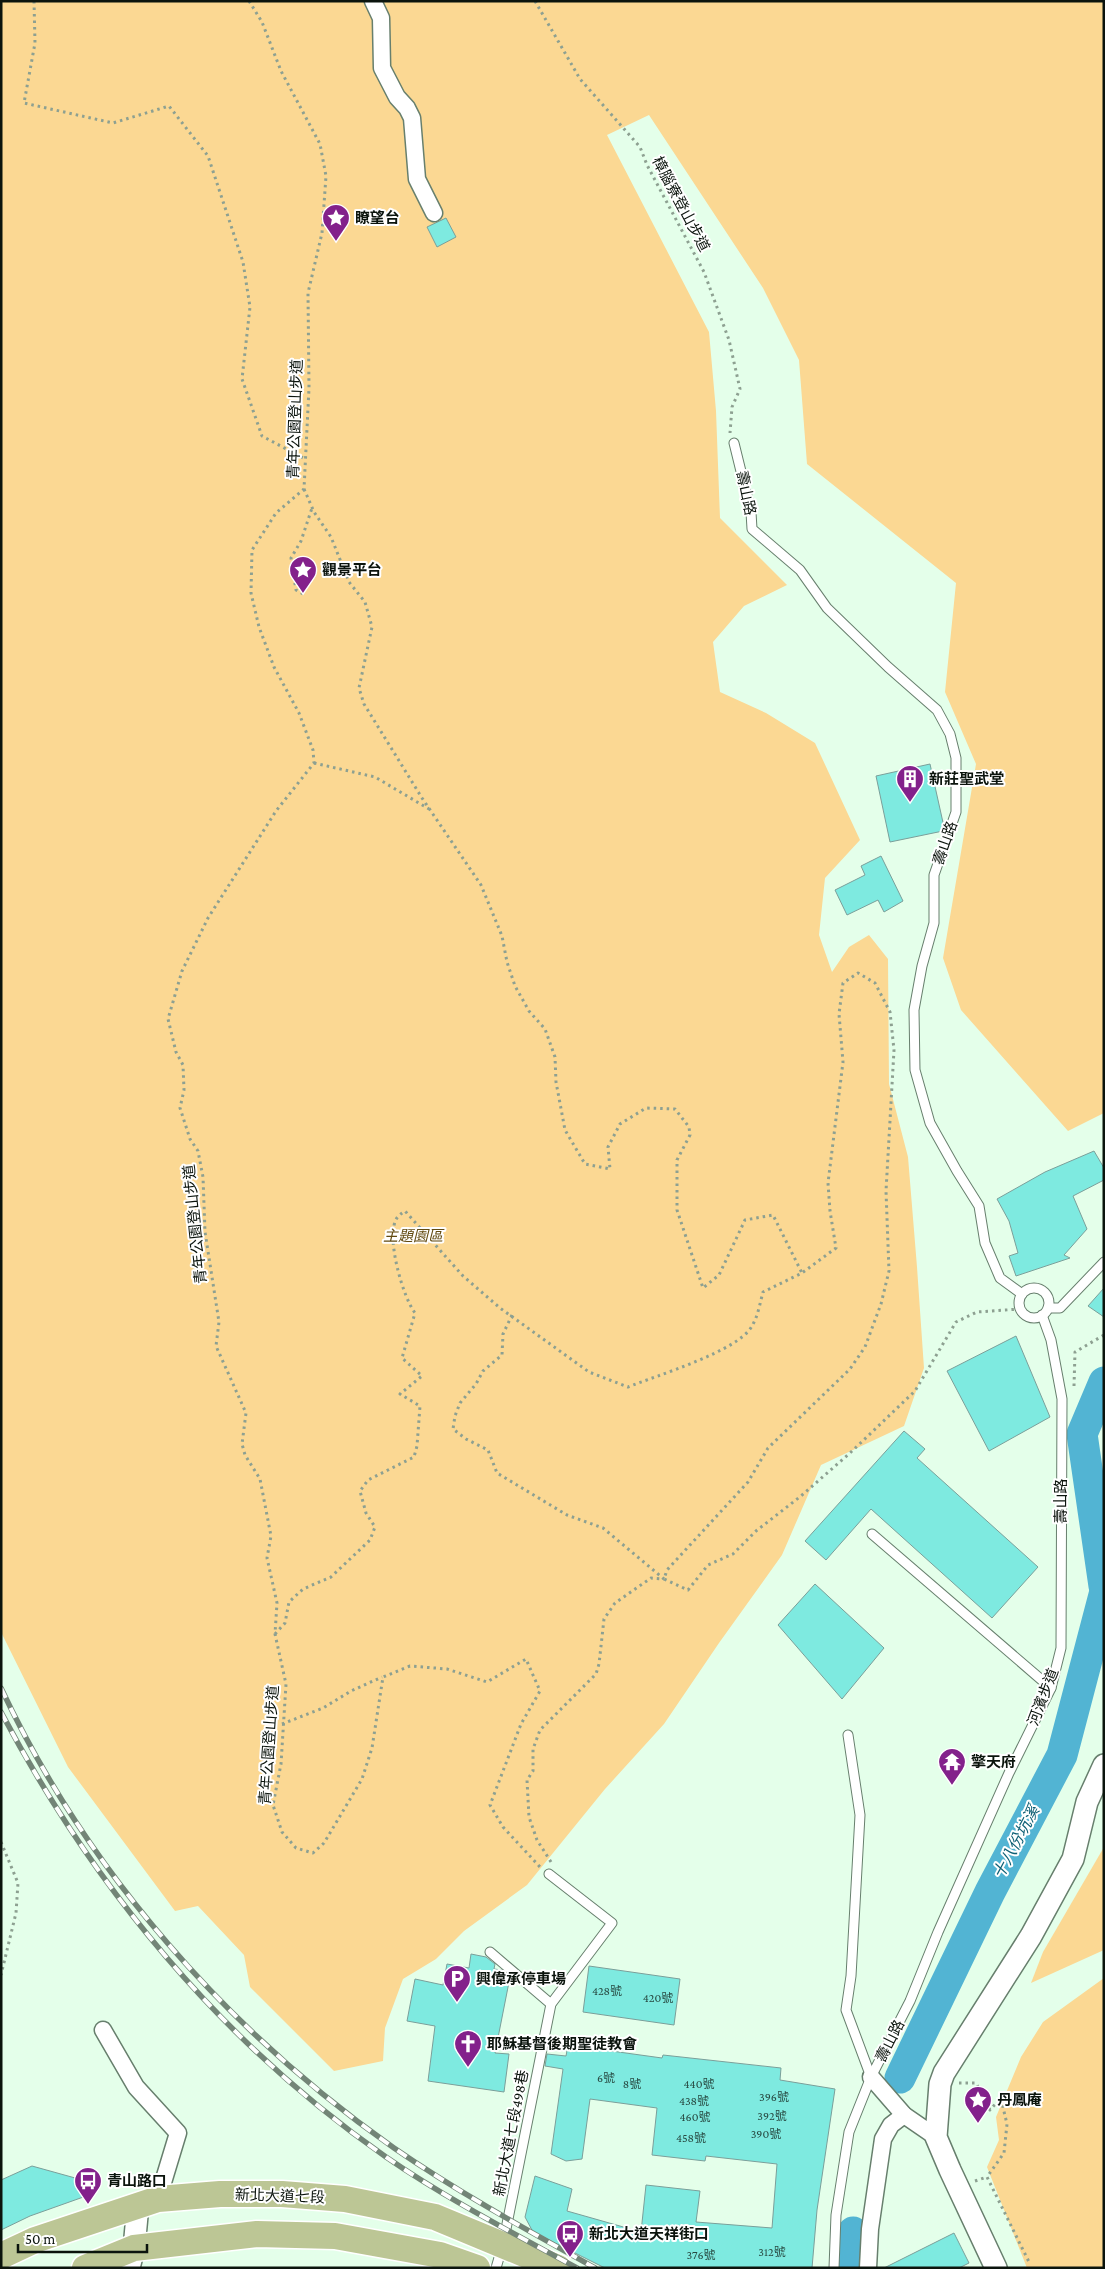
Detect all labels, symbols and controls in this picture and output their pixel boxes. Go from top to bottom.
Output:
street label: 樟腦寮登山步道 [649,153,714,254]
place icon: 瞭望台 [321,203,351,242]
place label: 瞭望台 [355,209,400,226]
street label: 青年公園登山步道 [285,359,305,479]
street label: 壽山路 [733,469,759,517]
place icon: 觀景平台 [288,555,318,594]
place label: 觀景平台 [322,561,382,578]
building icon: 新莊聖武堂 [895,764,925,803]
place label: 新莊聖武堂 [929,771,1004,787]
street label: 壽山路 [930,819,960,867]
street label: 青年公園登山步道 [181,1163,209,1285]
park label: 主題園區 [383,1228,445,1244]
street label: 壽山路 [1053,1478,1069,1524]
street label: 河濱步道 [1025,1666,1061,1728]
street label: 青年公園登山步道 [257,1685,281,1805]
temple icon: 擎天府 [937,1747,967,1786]
place label: 擎天府 [971,1754,1016,1770]
water label: 十八份坑溪 [990,1801,1043,1881]
parking icon: 興偉承停車場 [442,1964,472,2003]
place label: 興偉承停車場 [476,1971,566,1987]
house number: 428號 [592,1984,622,1998]
house number: 420號 [643,1991,673,2005]
street label: 壽山路 [873,2017,907,2065]
church icon: 耶穌基督後期聖徒教會 [453,2029,483,2068]
place label: 耶穌基督後期聖徒教會 [487,2036,637,2052]
street label: 新北大道七段498巷 [490,2068,531,2197]
house number: 6號 [597,2071,615,2085]
house number: 8號 [623,2077,641,2091]
house number: 440號 [683,2077,715,2091]
place icon: 丹鳳庵 [963,2085,993,2124]
house number: 396號 [759,2090,789,2104]
place label: 丹鳳庵 [997,2092,1042,2108]
house number: 438號 [679,2094,709,2108]
house number: 392號 [757,2109,787,2123]
house number: 460號 [679,2110,711,2124]
house number: 390號 [751,2127,781,2141]
house number: 458號 [676,2131,706,2145]
bus stop icon: 青山路口 [73,2166,103,2205]
place label: 青山路口 [107,2173,167,2189]
street label: 新北大道七段 [235,2185,325,2206]
bus stop icon: 新北大道天祥街口 [555,2219,585,2258]
scale bar [18,2222,146,2254]
place label: 新北大道天祥街口 [589,2226,709,2242]
text: 50 m [25,2231,55,2247]
house number: 312號 [758,2245,786,2259]
house number: 376號 [686,2248,716,2262]

